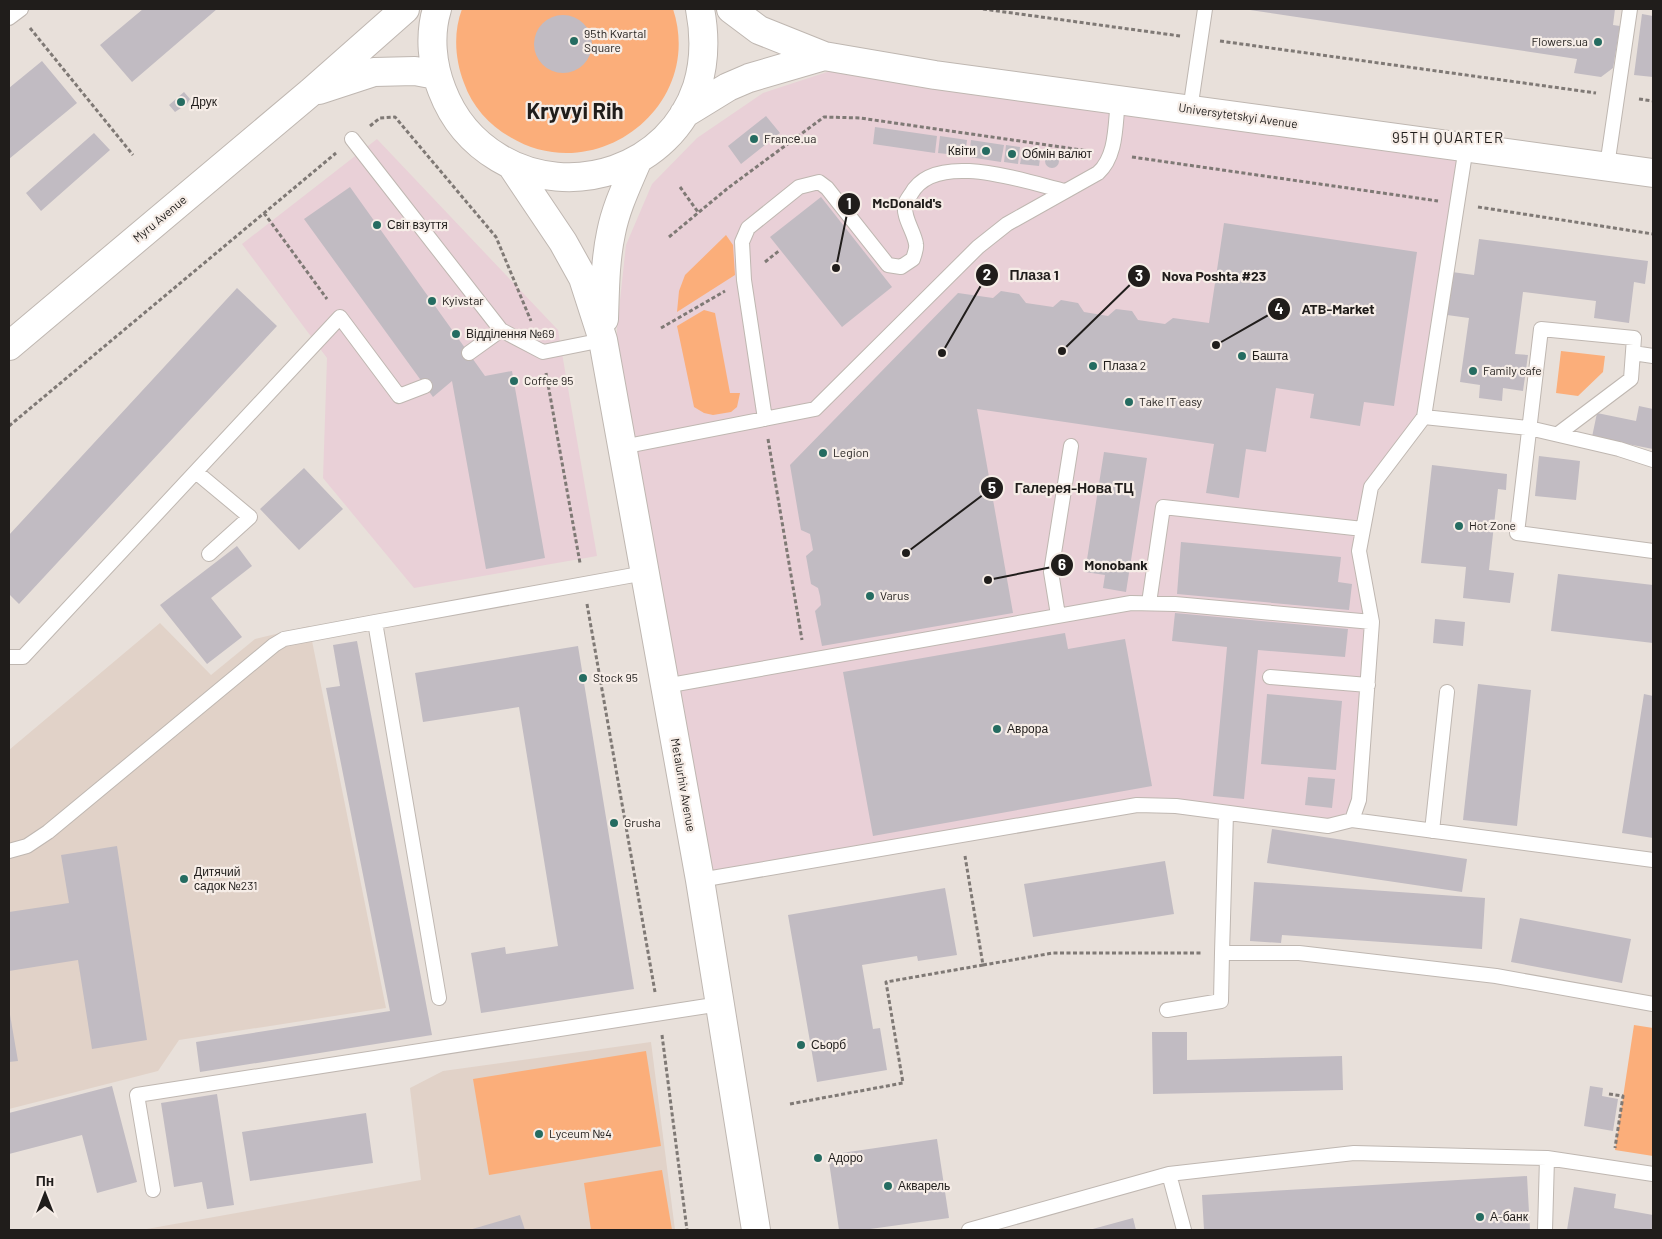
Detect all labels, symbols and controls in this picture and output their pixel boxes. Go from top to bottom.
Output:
place label: 95th Kvartal Square [584,26,646,54]
place label: Flowers.ua [1531,34,1588,48]
marker: 95th Kvartal Square [568,35,580,47]
marker: Flowers.ua [1592,36,1604,48]
place label: Друк [191,94,218,109]
marker: Друк [175,96,187,108]
district label: Kryvyi Rih [526,97,624,123]
street label: Universytetskyi Avenue [1178,100,1299,130]
district label: 95TH QUARTER [1392,128,1504,146]
place label: Francе.ua [764,131,816,145]
marker: Francе.ua [748,133,760,145]
place label: Квіти [948,143,976,157]
marker: Квіти [980,145,992,157]
place label: Обмін валют [1022,146,1093,160]
marker: Обмін валют [1006,148,1018,160]
callout: McDonald's [837,189,951,218]
street label: Myru Avenue [130,192,189,245]
text: 1 [846,194,852,212]
text: McDonald's [872,194,942,211]
place label: Світ взуття [387,217,448,232]
marker: Світ взуття [371,219,383,231]
callout: Плаза 1 [974,261,1069,290]
callout: Nova Poshta #23 [1127,261,1276,290]
text: 2 [983,265,991,283]
text: Плаза 1 [1009,266,1059,283]
text: 3 [1135,266,1143,284]
text: Nova Poshta #23 [1162,267,1266,284]
place label: Kyivstar [442,293,484,307]
marker: Kyivstar [426,295,438,307]
callout: ATB-Market [1266,295,1385,324]
text: 4 [1274,299,1284,317]
text: ATB-Market [1301,300,1375,317]
place label: Відділення №69 [466,326,554,341]
marker: Відділення №69 [450,328,462,340]
place label: Башта [1252,348,1289,362]
marker: Башта [1236,350,1248,362]
place label: Плаза 2 [1103,358,1146,372]
marker: Плаза 2 [1087,360,1099,372]
place label: Family cafe [1483,363,1542,377]
marker: Family cafe [1467,365,1479,377]
place label: Coffee 95 [524,373,573,387]
marker: Coffee 95 [508,375,520,387]
place label: Take IT easy [1139,394,1203,408]
marker: Take IT easy [1123,396,1135,408]
place label: Legion [833,445,869,459]
marker: Legion [817,447,829,459]
callout: Галерея-Нова ТЦ [980,473,1143,502]
text: 5 [988,478,996,496]
text: Галерея-Нова ТЦ [1015,479,1134,496]
place label: Hot Zone [1469,518,1516,532]
marker: Hot Zone [1453,520,1465,532]
callout: Monobank [1049,550,1158,579]
text: 6 [1058,555,1066,573]
text: Monobank [1084,556,1148,573]
place label: Varus [880,588,909,602]
marker: Varus [864,590,876,602]
place label: Stock 95 [593,670,638,684]
marker: Stock 95 [577,672,589,684]
place label: Аврора [1007,721,1048,736]
marker: Аврора [991,723,1003,735]
street label: Metalurhiv Avenue [669,737,699,833]
place label: Grusha [624,815,661,829]
marker: Grusha [608,817,620,829]
place label: Дитячий садок №231 [194,864,258,893]
marker: Дитячий садок №231 [178,873,190,885]
place label: Сьорб [811,1037,846,1052]
marker: Сьорб [795,1039,807,1051]
place label: Lyceum №4 [549,1126,612,1140]
marker: Lyceum №4 [533,1128,545,1140]
place label: Адоро [828,1150,863,1165]
marker: Адоро [812,1152,824,1164]
north arrow [20,1169,70,1219]
text: Пн [36,1172,54,1189]
place label: Акварель [898,1178,950,1193]
marker: Акварель [882,1180,894,1192]
place label: А-банк [1490,1209,1529,1223]
marker: А-банк [1474,1211,1486,1223]

